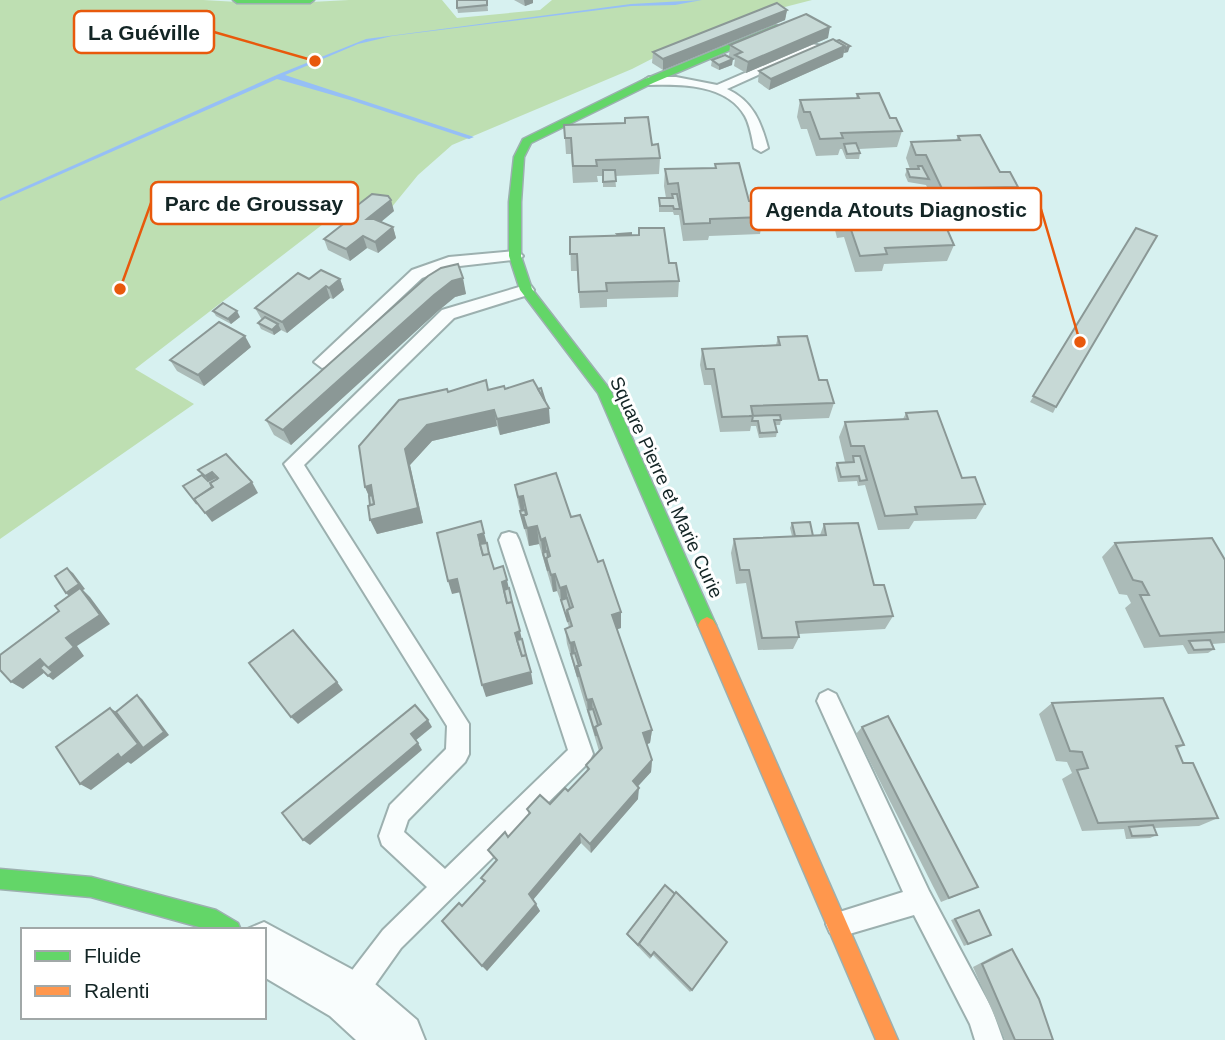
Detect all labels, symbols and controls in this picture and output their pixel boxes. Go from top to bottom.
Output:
callout: La Guéville [74,11,214,53]
text: La Guéville [88,21,200,44]
callout: Parc de Groussay [151,182,358,224]
callout: Agenda Atouts Diagnostic [751,188,1041,230]
text: Parc de Groussay [165,192,344,215]
text: Agenda Atouts Diagnostic [765,198,1027,221]
street label: Square Pierre et Marie Curie [606,373,727,601]
legend [21,928,266,1019]
text: Fluide [84,944,141,967]
text: Ralenti [84,979,149,1002]

